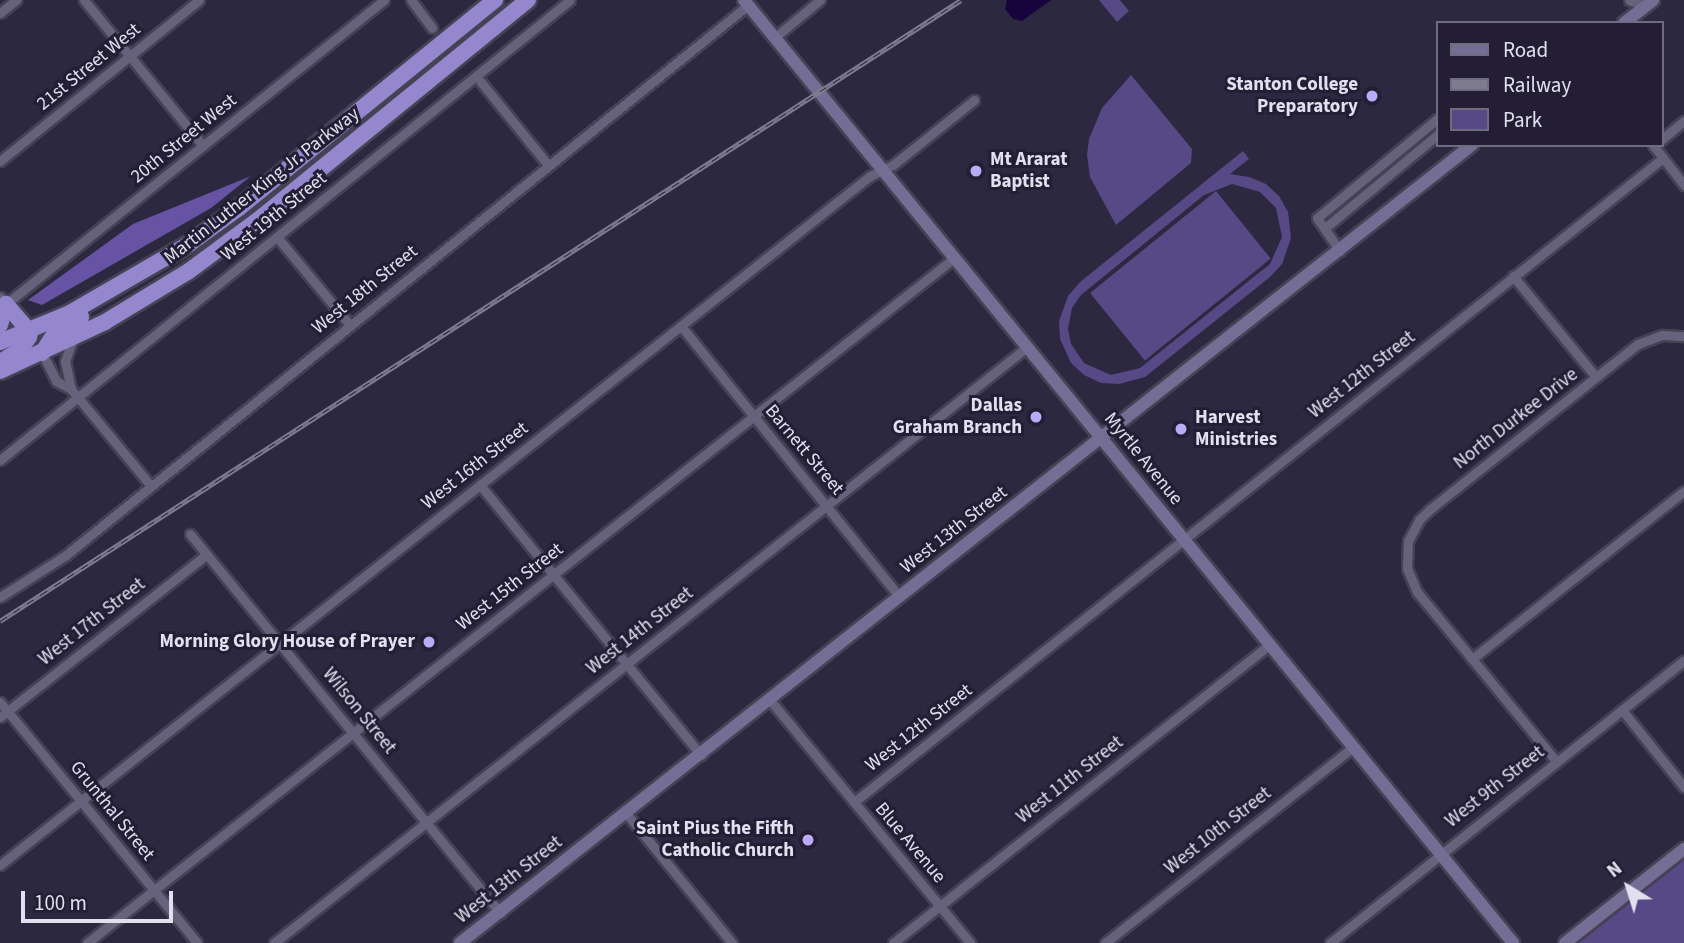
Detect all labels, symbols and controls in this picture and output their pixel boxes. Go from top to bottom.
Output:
street label: 21st Street West [33,18,145,116]
legend [1436,21,1663,147]
text: Road [1503,35,1548,65]
text: Railway [1503,70,1571,100]
place label: Stanton College Preparatory [1226,74,1358,118]
marker: Stanton College Preparatory [1364,88,1380,104]
street label: 20th Street West [127,89,241,189]
street label: Martin Luther King Jr. Parkway [160,103,364,269]
text: Park [1503,105,1542,135]
place label: Mt Ararat Baptist [990,149,1067,193]
marker: Mt Ararat Baptist [968,163,984,179]
street label: West 19th Street [217,167,331,267]
street label: West 18th Street [308,240,422,340]
street label: West 12th Street [1304,326,1420,424]
street label: North Durkee Drive [1449,363,1583,475]
place label: Dallas Graham Branch [893,395,1022,439]
street label: Barnett Street [760,400,848,500]
place label: Harvest Ministries [1195,407,1277,451]
street label: Myrtle Avenue [1099,408,1187,510]
marker: Dallas Graham Branch [1028,409,1044,425]
street label: West 16th Street [417,417,533,515]
marker: Harvest Ministries [1173,421,1189,437]
street label: West 13th Street [896,481,1012,579]
street label: West 15th Street [452,538,568,636]
street label: West 17th Street [34,573,150,671]
street label: West 14th Street [582,582,698,680]
place label: Morning Glory House of Prayer [160,631,415,653]
marker: Morning Glory House of Prayer [421,634,437,650]
street label: Wilson Street [317,663,401,759]
street label: West 12th Street [861,679,977,777]
street label: West 11th Street [1012,731,1128,829]
street label: West 9th Street [1441,741,1549,833]
street label: Grunthal Street [65,757,159,865]
street label: West 10th Street [1160,782,1276,880]
street label: Blue Avenue [870,798,950,888]
place label: Saint Pius the Fifth Catholic Church [636,818,794,862]
street label: West 13th Street [451,831,567,929]
marker: Saint Pius the Fifth Catholic Church [800,832,816,848]
north arrow [1593,852,1663,922]
text: N [1601,856,1628,885]
scale bar [24,876,177,920]
text: 100 m [34,888,87,918]

